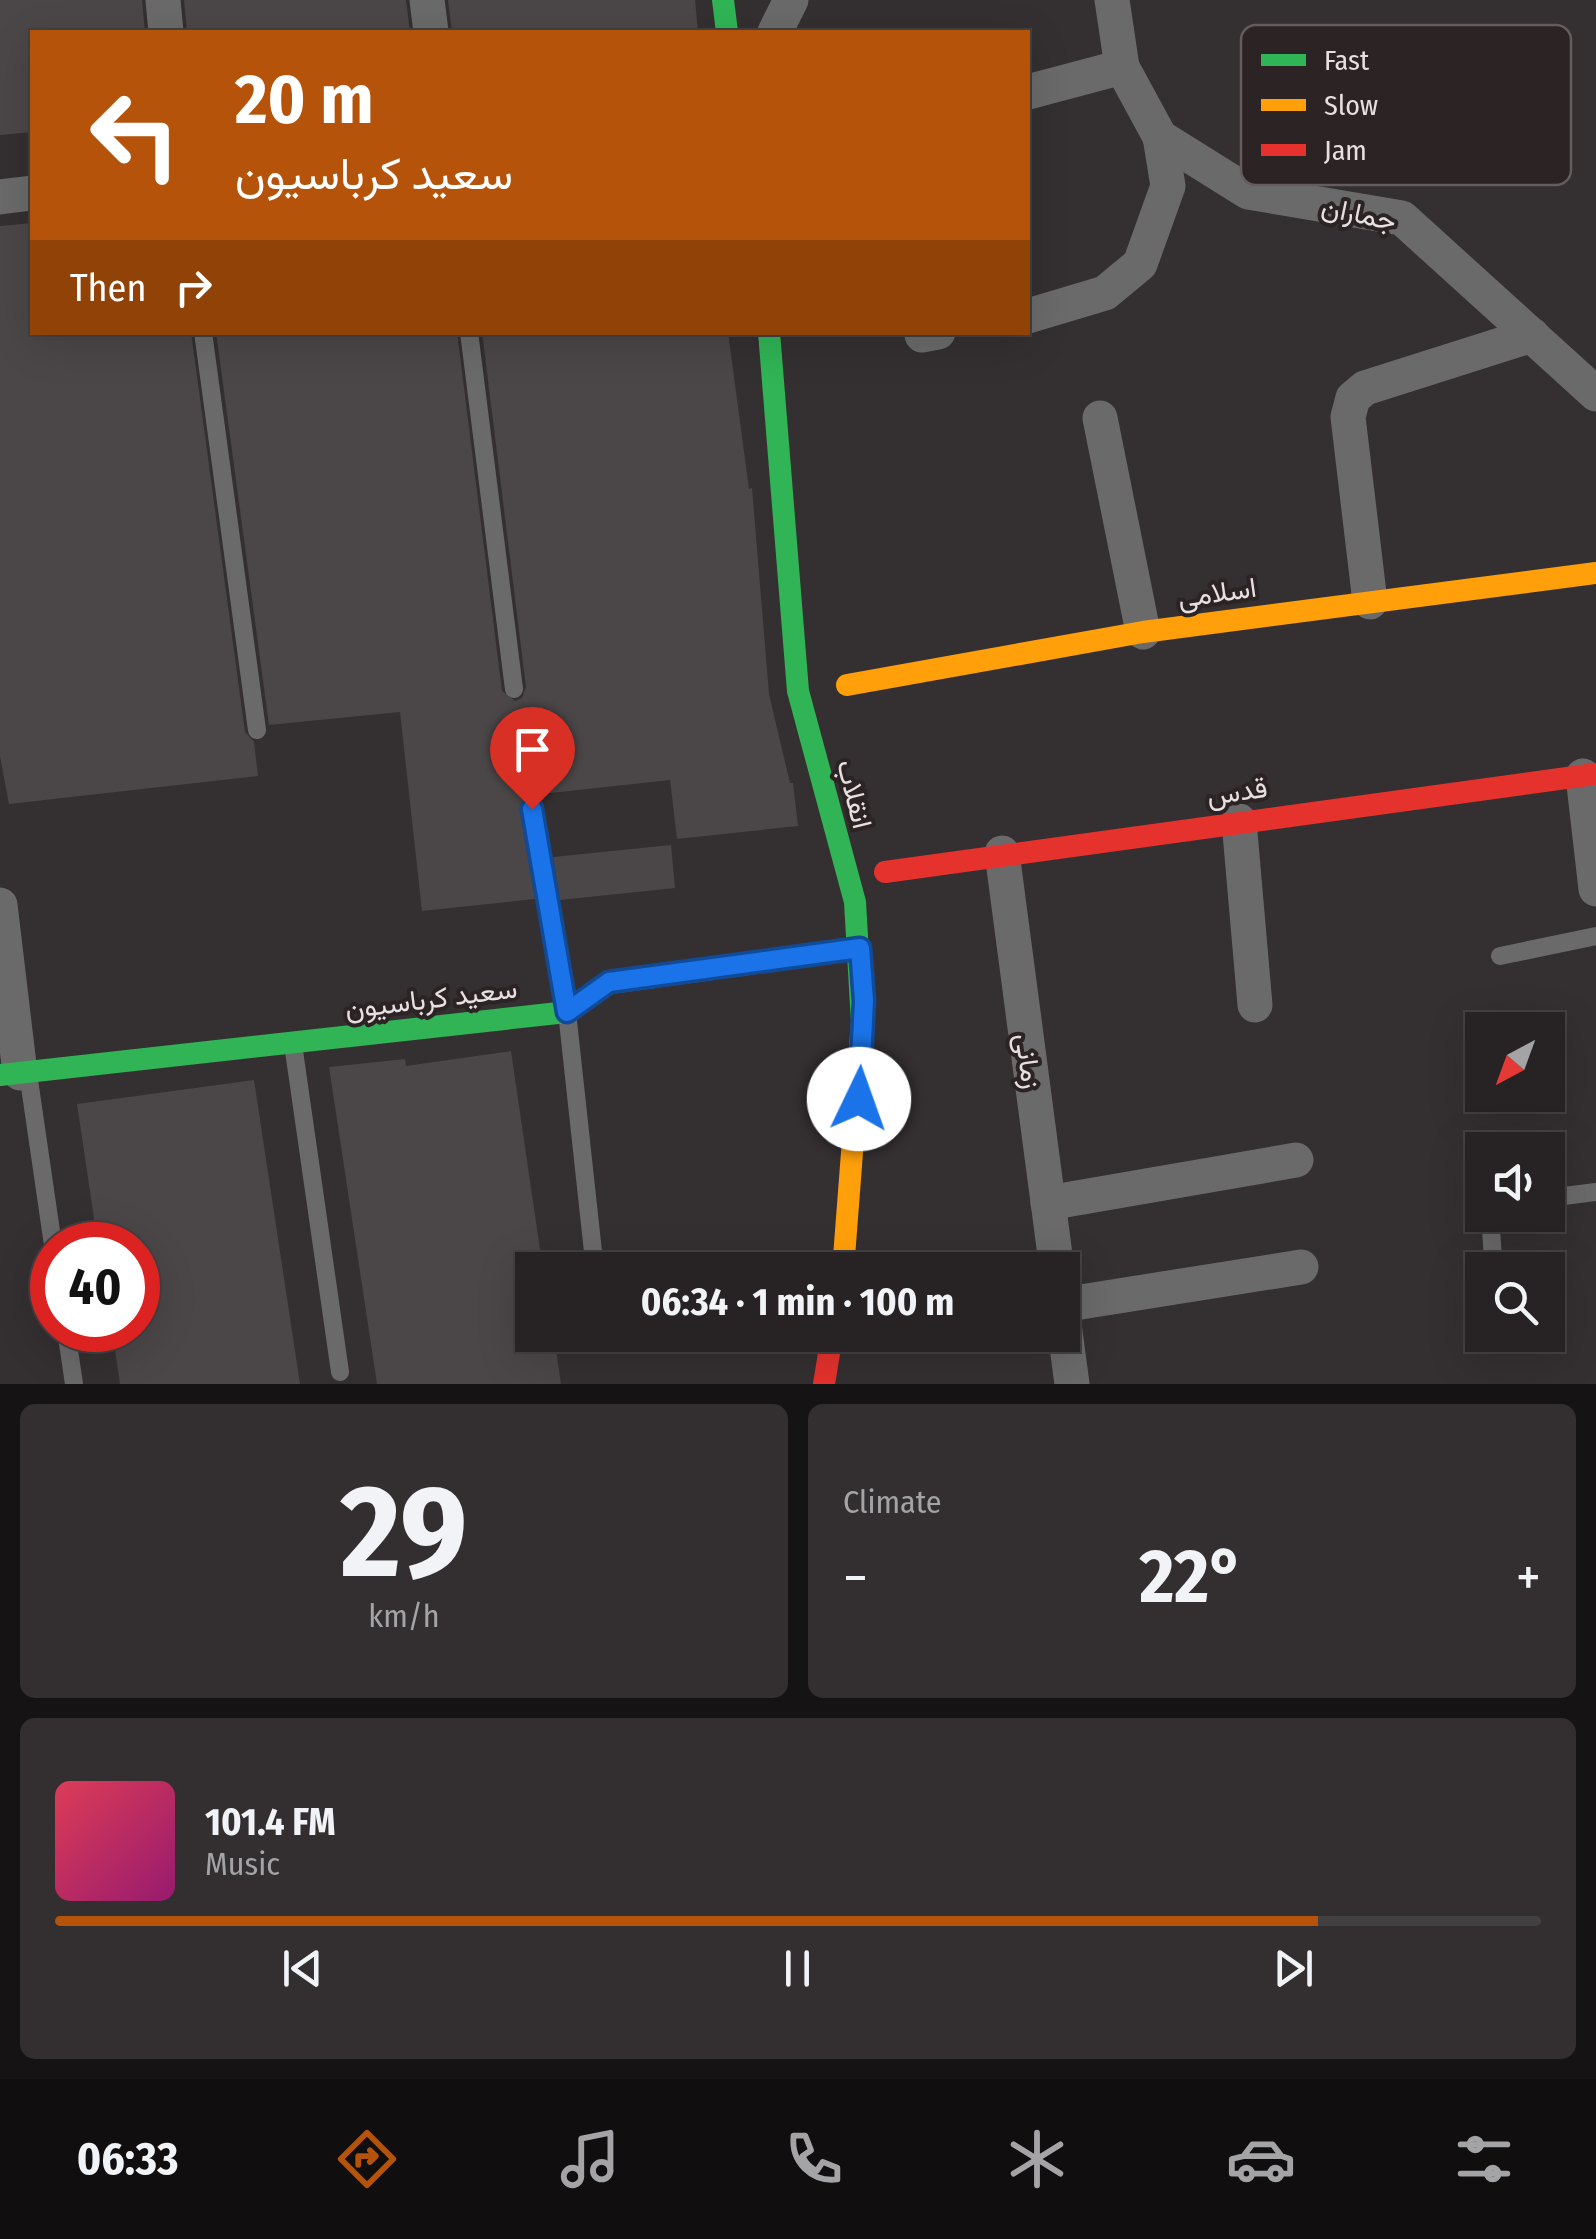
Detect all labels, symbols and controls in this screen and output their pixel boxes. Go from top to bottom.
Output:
legend [1241,25,1571,185]
text: Fast [1324,44,1370,77]
text: 20 m [235,58,374,142]
icon: left [70,70,200,200]
text: Slow [1324,89,1378,122]
text: Jam [1324,134,1367,167]
text: سعید کرباسیون [235,147,513,201]
street label: جماران [1318,190,1399,238]
icon: right [166,260,221,315]
text: Then [70,265,146,311]
street label: اسلامی [1176,571,1259,614]
pin [490,707,575,810]
icon: arrive [505,722,560,777]
street label: انقلاب [830,756,879,832]
street label: قدس [1205,771,1269,812]
street label: سعید کرباسیون [343,972,519,1026]
north arrow [1465,1012,1565,1112]
map controls [1465,1012,1565,1352]
street label: زمانی [1007,1031,1049,1091]
position arrow [807,1047,911,1151]
button: sound [1465,1132,1565,1232]
speed limit sign: 40 [30,1222,160,1352]
button: search [1465,1252,1565,1352]
text: 06:34 · 1 min · 100 m [641,1279,954,1325]
text: 29 [341,1454,467,1610]
text: Climate [843,1483,942,1521]
text: 22° [1140,1532,1244,1622]
text: − [843,1545,868,1611]
text: + [1516,1545,1541,1611]
text: km/h [368,1597,440,1635]
text: 101.4 FM [205,1799,336,1845]
text: Music [205,1845,280,1883]
icon: previous [275,1941,330,1996]
icon: pause [770,1941,825,1996]
icon: next [1266,1941,1321,1996]
icon: directions [332,2124,402,2194]
icon: music [555,2124,625,2194]
icon: phone [779,2124,849,2194]
icon: climate [1002,2124,1072,2194]
icon: car [1226,2124,1296,2194]
icon: filters [1449,2124,1519,2194]
text: 06:33 [77,2132,178,2186]

